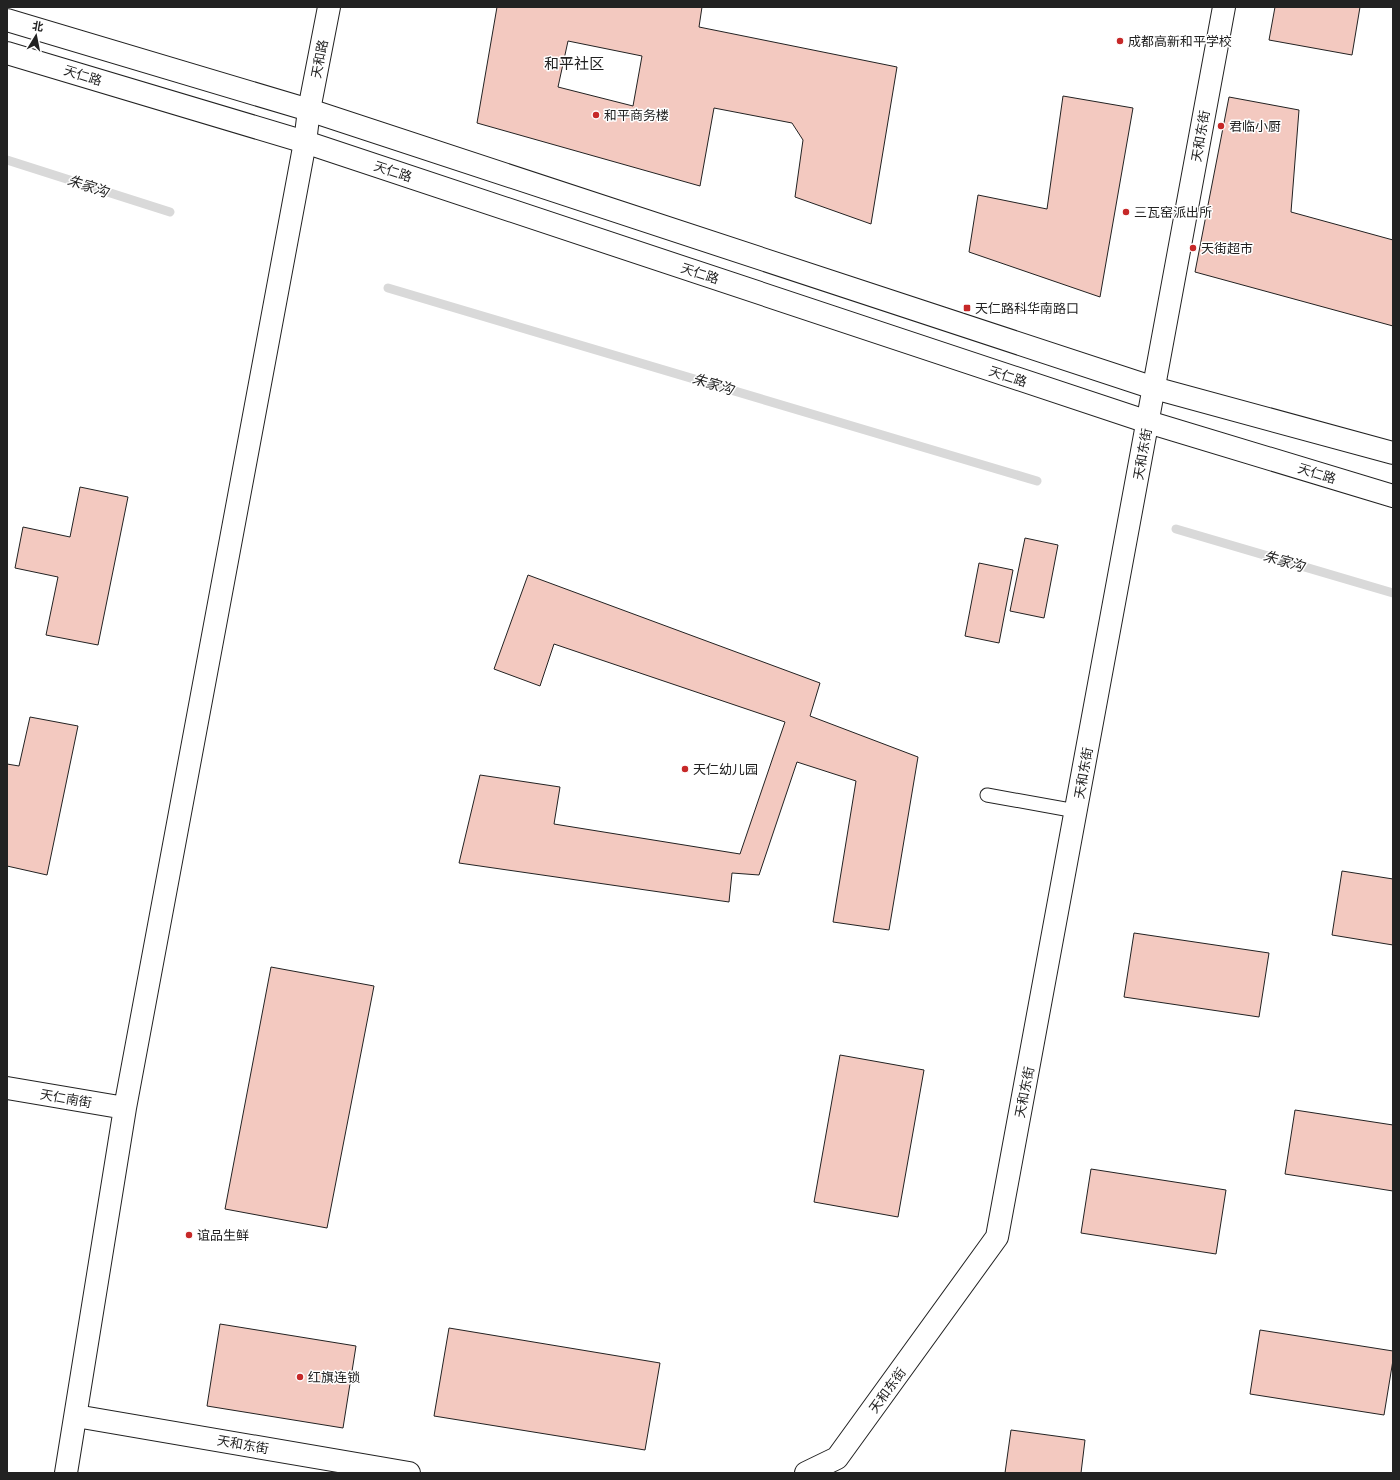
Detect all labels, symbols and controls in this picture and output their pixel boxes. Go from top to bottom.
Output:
north arrow [16,16,56,56]
text: 北 [31,17,45,34]
place label: 成都高新和平学校 [1128,32,1232,49]
marker: 成都高新和平学校 [1115,36,1125,46]
street label: 天和路 [306,38,331,80]
district label: 和平社区 [544,53,604,73]
street label: 天仁路 [62,61,104,88]
place label: 和平商务楼 [604,106,669,123]
street label: 天和东街 [1187,109,1212,163]
marker: 和平商务楼 [591,110,601,120]
place label: 君临小厨 [1229,117,1281,134]
marker: 君临小厨 [1216,121,1226,131]
street label: 天仁路 [372,156,414,185]
water label: 朱家沟 [65,170,113,202]
place label: 三瓦窑派出所 [1134,203,1212,220]
marker: 三瓦窑派出所 [1121,207,1131,217]
place label: 天街超市 [1201,239,1253,256]
marker: 天街超市 [1188,243,1198,253]
street label: 天仁路 [679,258,721,287]
place label: 天仁路科华南路口 [975,299,1079,316]
marker: 天仁路科华南路口 [962,303,972,313]
street label: 天仁路 [987,361,1029,390]
water label: 朱家沟 [690,368,738,399]
street label: 天和东街 [1129,427,1154,481]
street label: 天仁路 [1296,459,1338,486]
water label: 朱家沟 [1261,546,1309,576]
street label: 天和东街 [1070,746,1095,800]
place label: 天仁幼儿园 [693,760,758,777]
marker: 天仁幼儿园 [680,764,690,774]
street label: 天和东街 [1010,1065,1037,1119]
street label: 天仁南街 [39,1085,93,1110]
place label: 谊品生鲜 [197,1226,249,1243]
marker: 谊品生鲜 [184,1230,194,1240]
street label: 天和东街 [864,1364,909,1416]
place label: 红旗连锁 [308,1368,360,1385]
marker: 红旗连锁 [295,1372,305,1382]
street label: 天和东街 [216,1431,270,1456]

